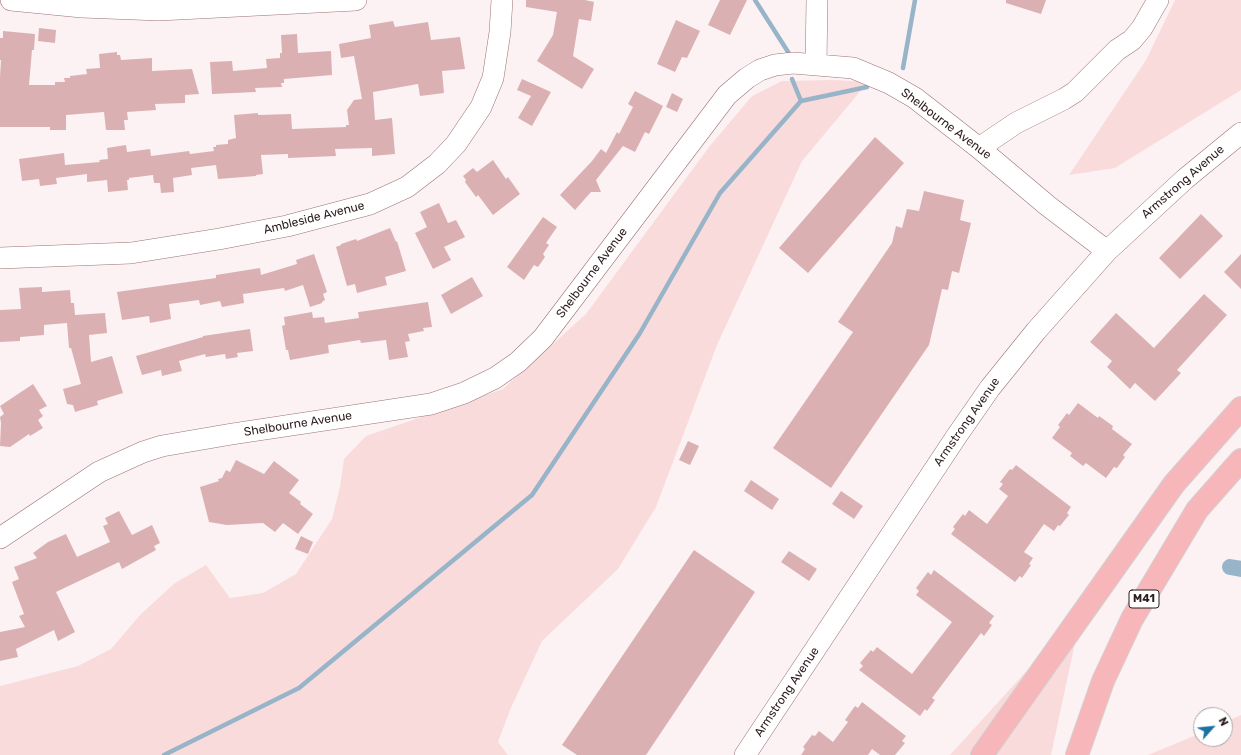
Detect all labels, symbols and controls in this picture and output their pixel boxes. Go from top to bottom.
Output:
street label: Shelbourne Avenue [898,85,994,163]
street label: Armstrong Avenue [1139,142,1227,222]
street label: Ambleside Avenue [262,199,366,237]
street label: Shelbourne Avenue [553,225,631,321]
street label: Armstrong Avenue [931,375,1003,469]
street label: Shelbourne Avenue [243,408,353,440]
road number: M41 [1129,590,1159,608]
street label: Armstrong Avenue [752,645,822,739]
north arrow [1193,707,1233,747]
text: N [1216,715,1231,728]

